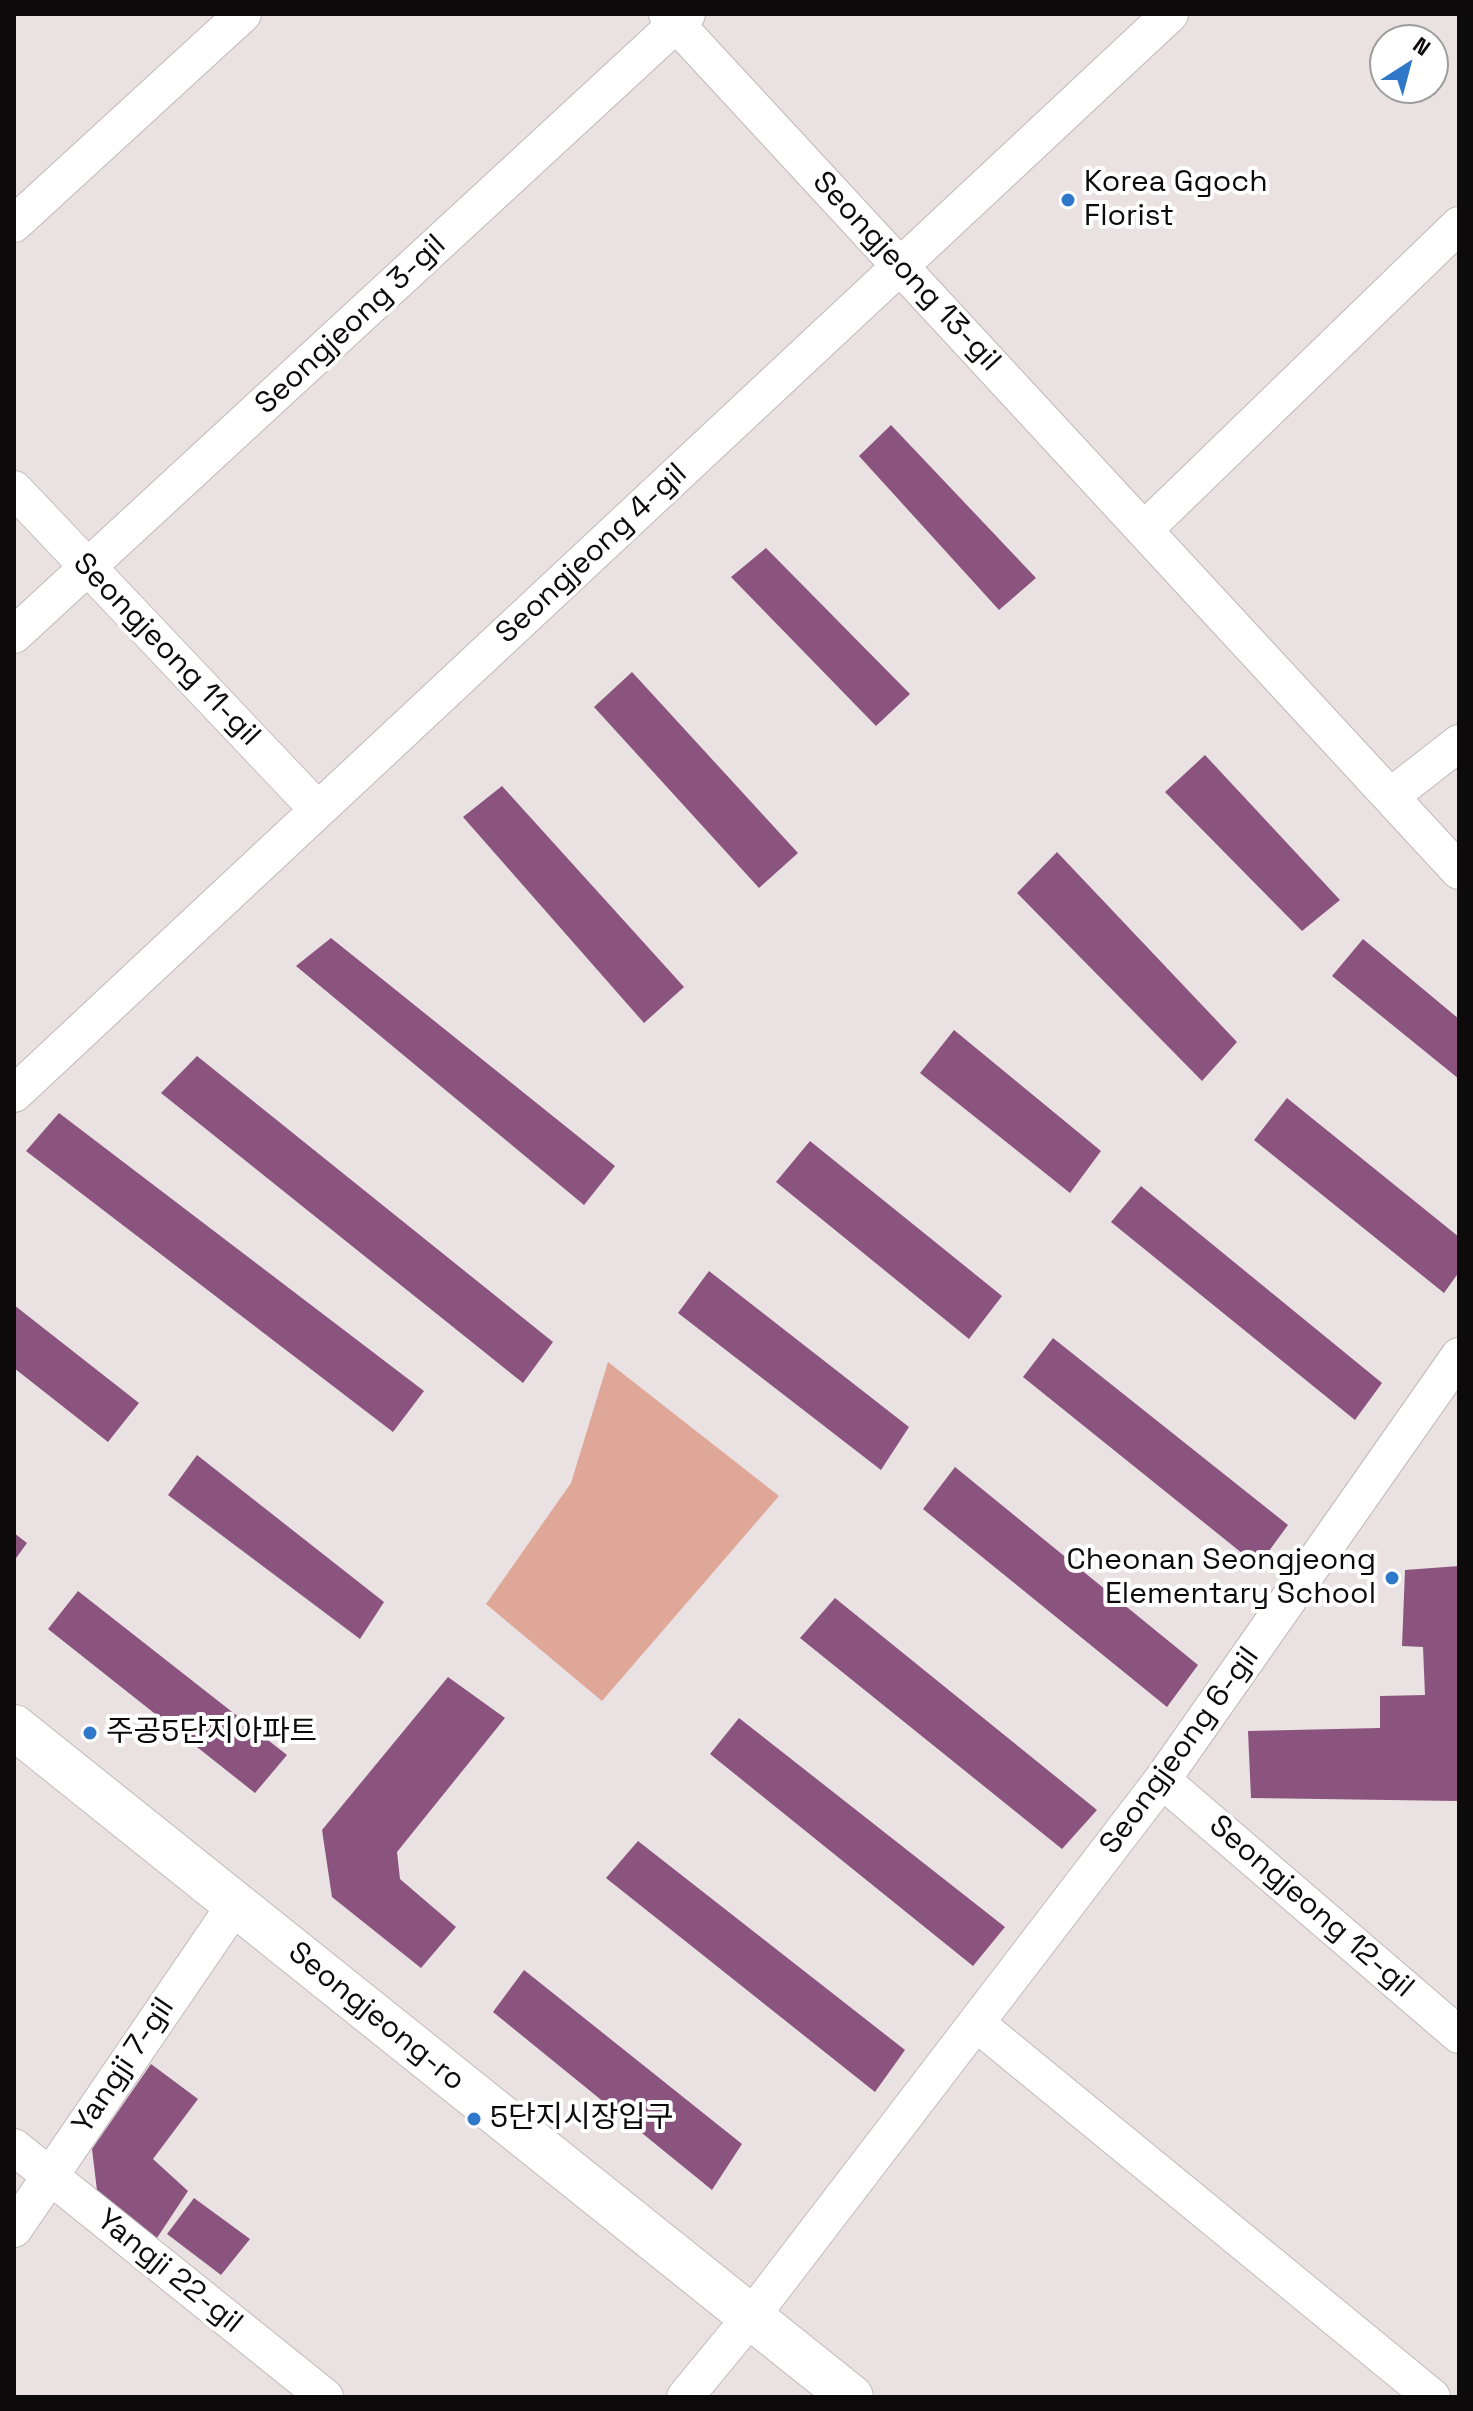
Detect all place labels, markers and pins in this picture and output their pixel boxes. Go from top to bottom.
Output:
place label: Korea Ggoch Florist [1084,165,1268,236]
marker: Korea Ggoch Florist [1059,191,1077,209]
place label: Cheonan Seongjeong Elementary School [1067,1543,1376,1614]
marker: Cheonan Seongjeong Elementary School [1383,1569,1401,1587]
place label: 주공5단지아파트 [106,1715,317,1751]
marker: 주공5단지아파트 [81,1724,99,1742]
place label: 5단지시장입구 [490,2101,674,2137]
marker: 5단지시장입구 [465,2110,483,2128]

